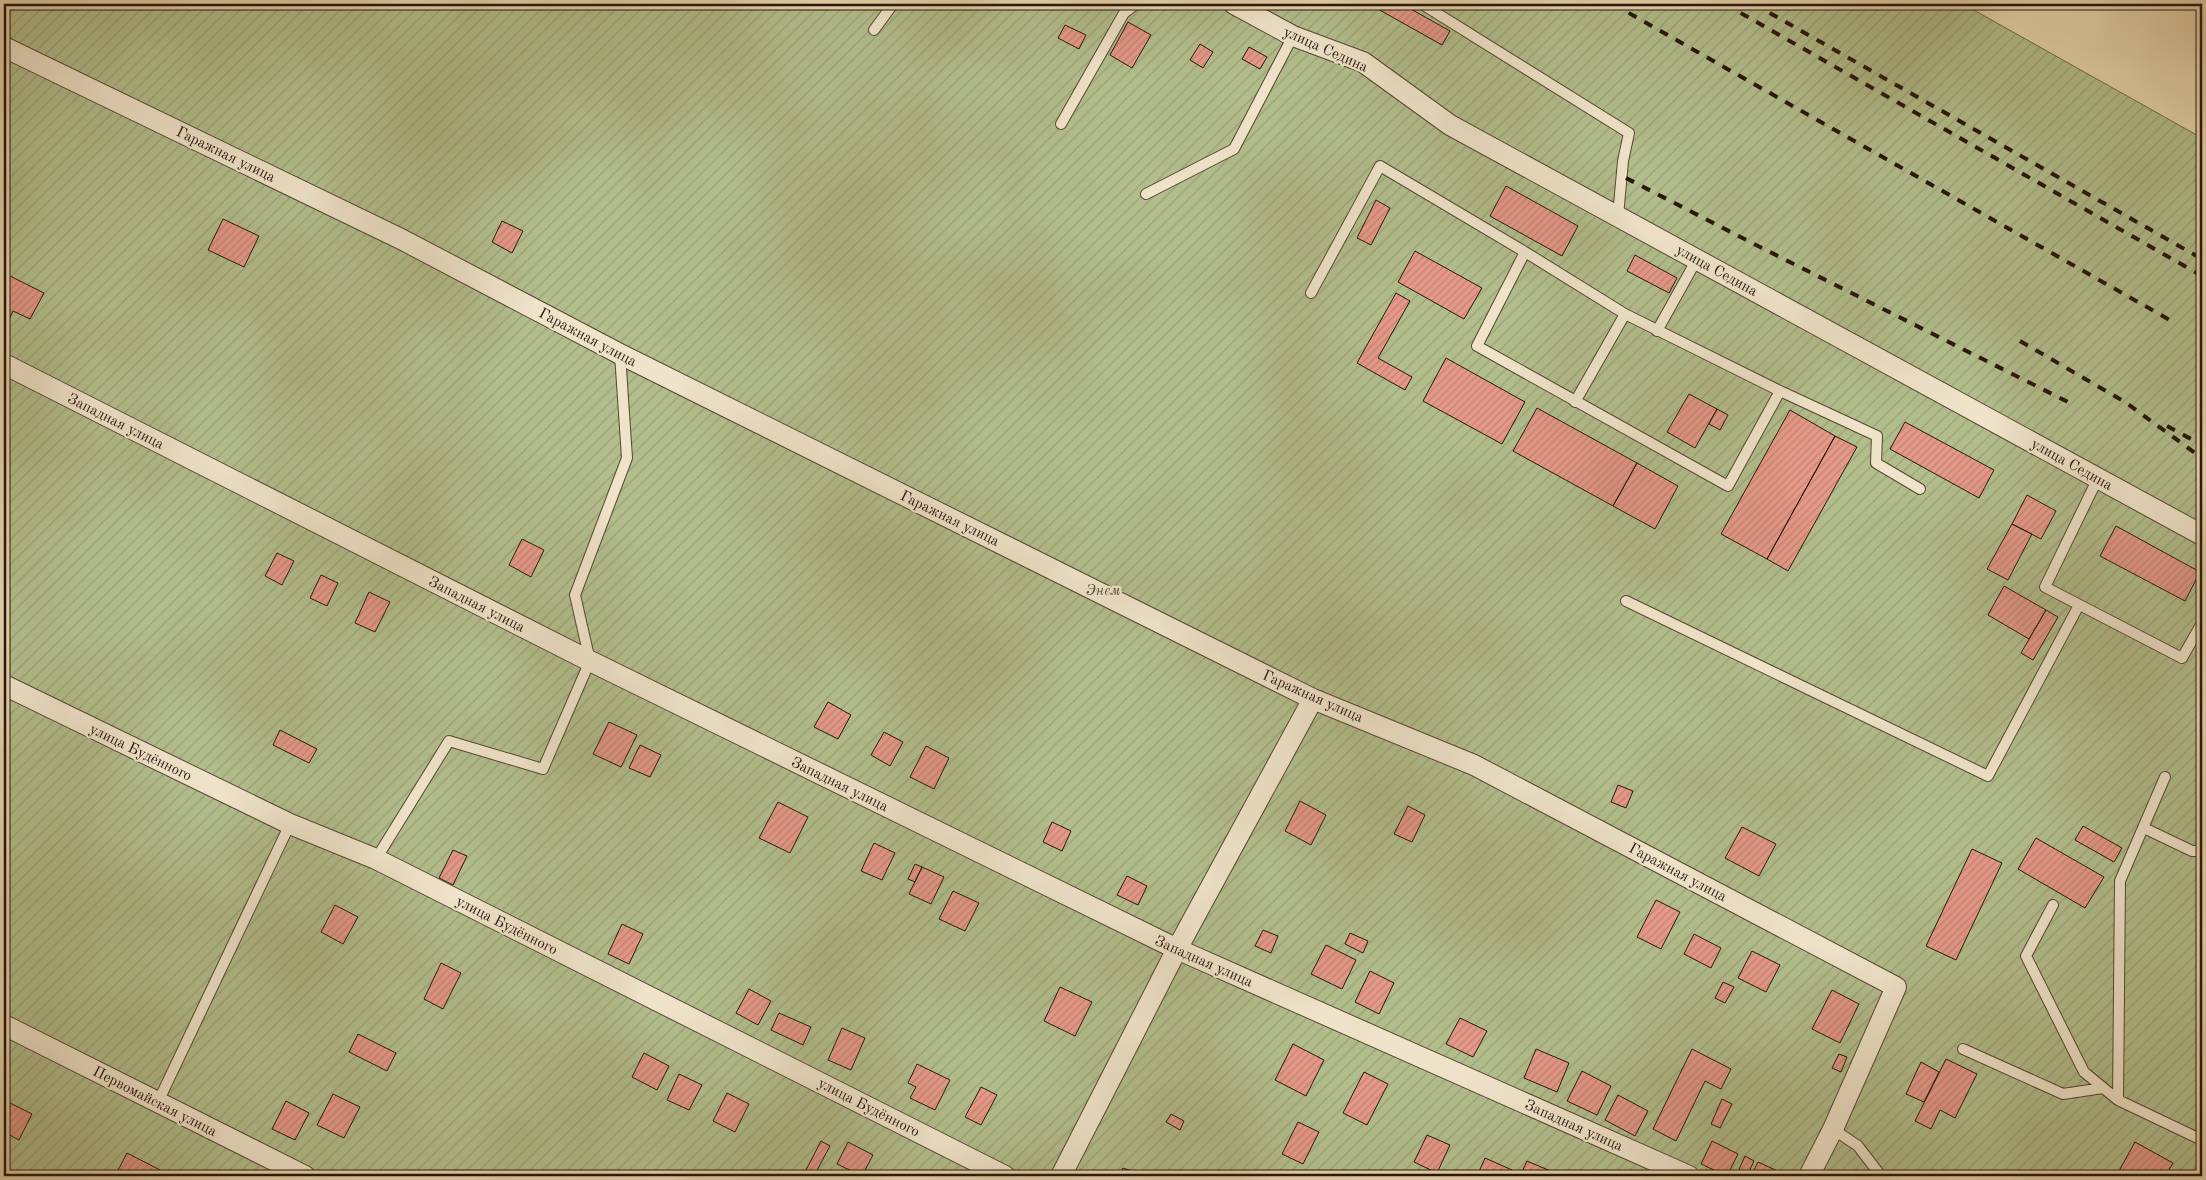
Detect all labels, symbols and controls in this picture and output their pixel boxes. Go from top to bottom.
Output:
street label: улица Седина [1281,25,1370,76]
street label: Гаражная улица [173,125,278,186]
street label: улица Седина [1673,243,1760,300]
street label: Гаражная улица [536,306,639,371]
street label: Западная улица [65,392,166,453]
street label: улица Седина [2028,437,2115,494]
street label: Гаражная улица [897,489,1002,550]
street label: Западная улица [426,575,527,636]
park label: Энем [1086,584,1120,599]
street label: Гаражная улица [1260,668,1365,726]
street label: улица Будённого [87,722,194,785]
street label: Западная улица [789,755,891,816]
street label: Гаражная улица [1626,841,1729,906]
street label: улица Будённого [453,894,560,958]
street label: Западная улица [1152,934,1255,991]
street label: Первомайская улица [90,1065,219,1140]
street label: улица Будённого [815,1076,922,1140]
street label: Западная улица [1522,1098,1625,1155]

